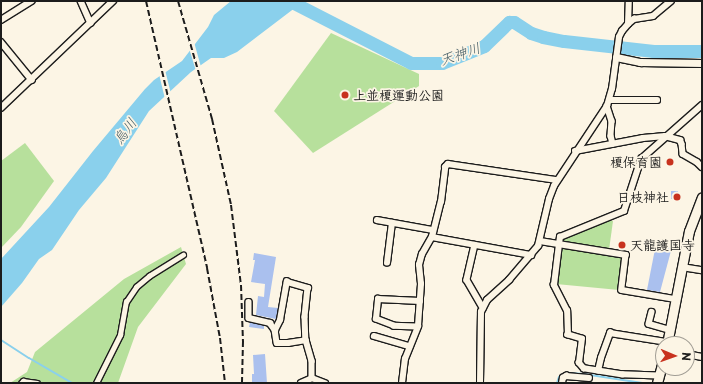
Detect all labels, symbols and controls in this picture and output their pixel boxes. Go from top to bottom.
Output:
water label: 天神川 [437,39,483,69]
place label: 上並榎運動公園 [353,87,444,103]
marker: 上並榎運動公園 [340,90,350,100]
water label: 烏川 [110,115,140,147]
place label: 榎保育園 [610,154,662,170]
marker: 榎保育園 [665,157,675,167]
place label: 日枝神社 [617,189,669,205]
marker: 日枝神社 [672,192,682,202]
place label: 天龍護国寺 [630,237,695,253]
marker: 天龍護国寺 [617,240,627,250]
north arrow [655,336,695,376]
text: N [678,352,695,361]

